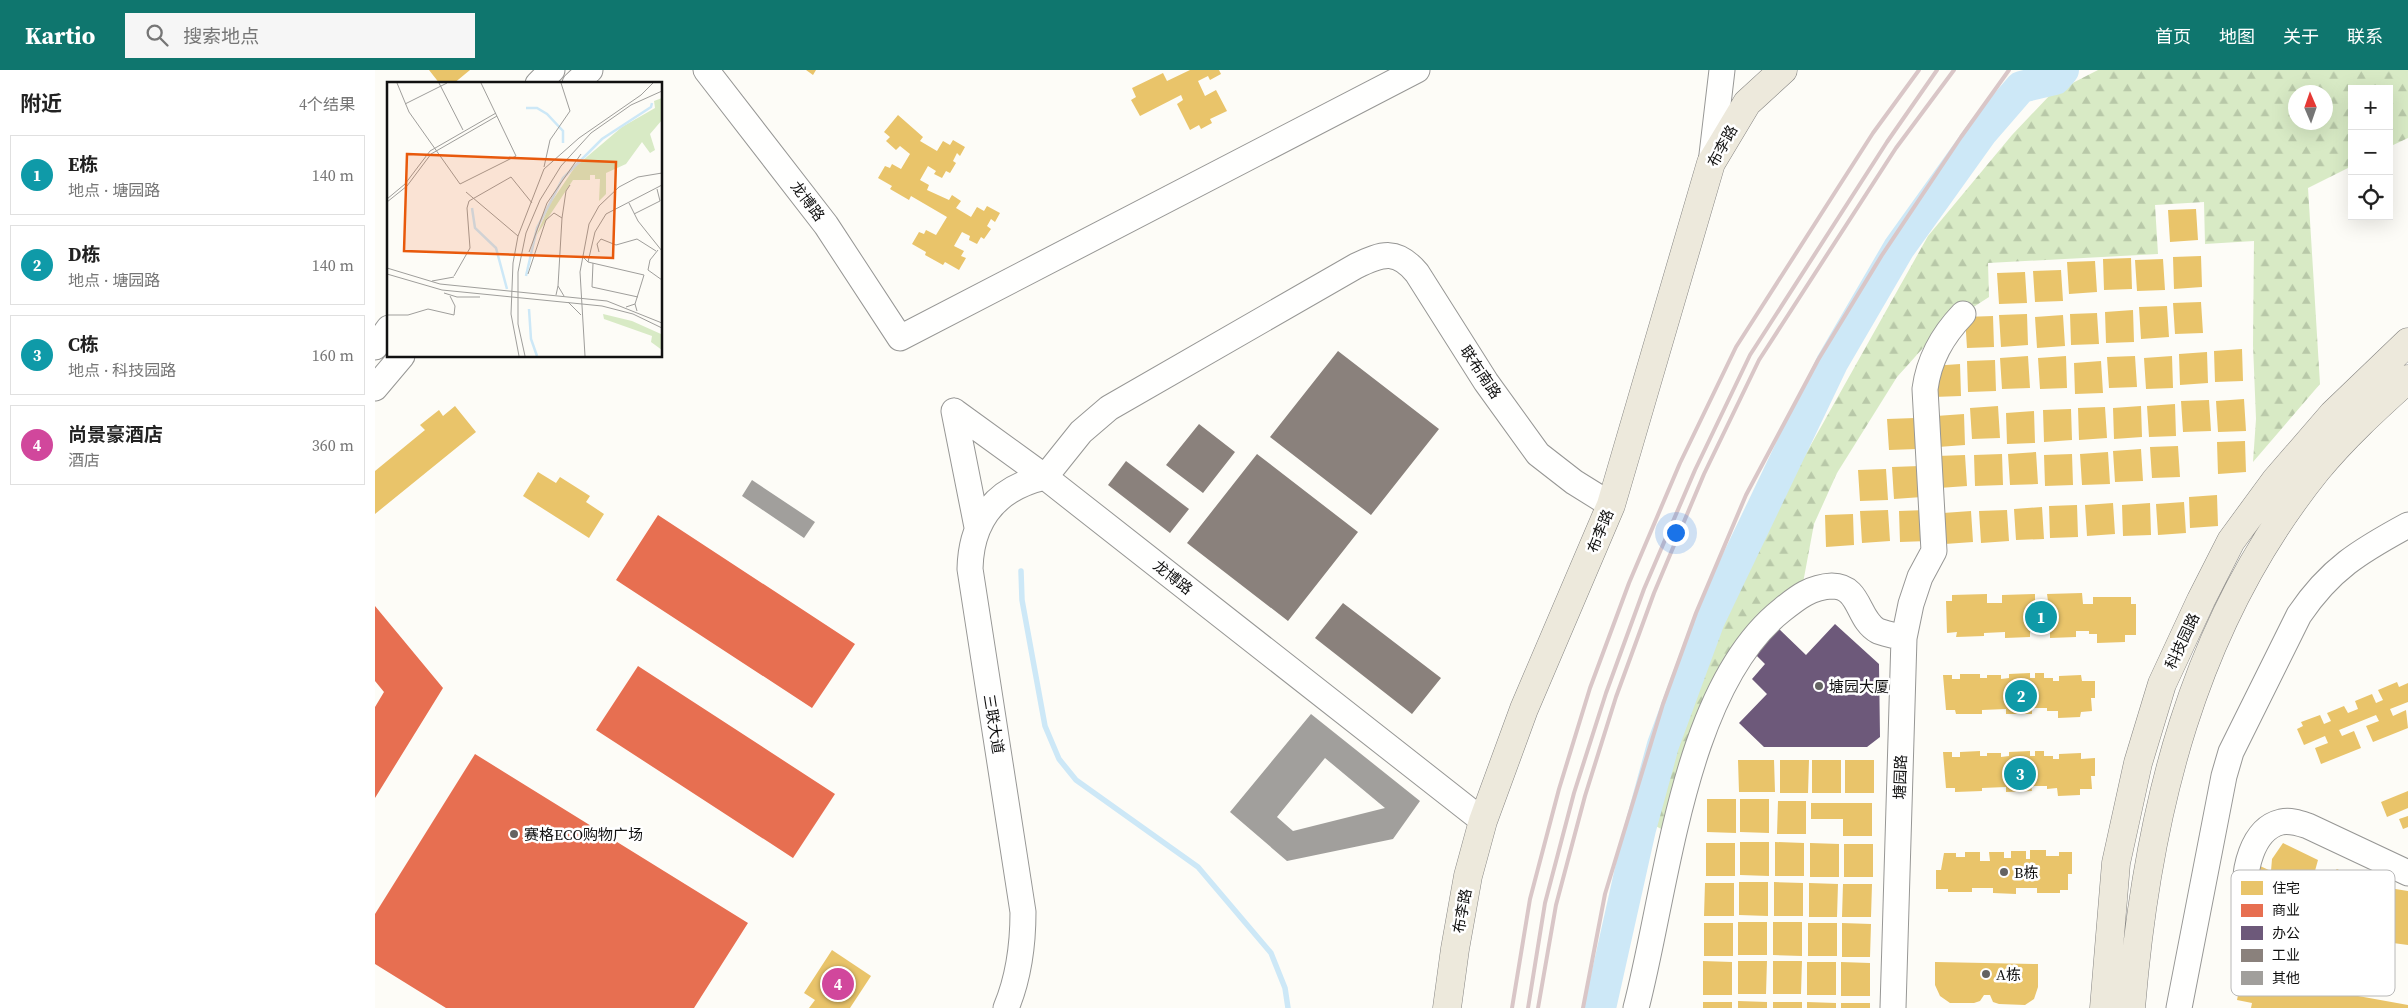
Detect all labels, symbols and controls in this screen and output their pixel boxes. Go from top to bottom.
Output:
search box [125,13,475,58]
text: Kartio [25,19,95,52]
icon: search [143,21,171,49]
text: 搜索地点 [183,23,259,49]
text: 首页 [2155,24,2191,49]
text: 地图 [2219,24,2255,49]
text: 关于 [2283,24,2319,49]
text: 联系 [2347,24,2383,49]
inset map [387,82,663,358]
north arrow [2288,85,2333,130]
map controls [2348,85,2393,220]
button: + [2348,85,2393,130]
text: 附近 [20,89,62,118]
text: 4个结果 [299,93,355,115]
street label: 布李路 [1702,121,1742,171]
button: − [2348,130,2393,175]
text: E栋 [68,151,98,177]
text: 1 [33,164,41,186]
text: 140 m [312,164,354,186]
button: locate [2348,175,2393,220]
street label: 龙博路 [786,177,830,225]
text: 地点 · 塘园路 [68,179,160,201]
text: D栋 [68,241,100,267]
text: 2 [33,254,41,276]
text: 140 m [312,254,354,276]
text: 地点 · 塘园路 [68,269,160,291]
text: C栋 [68,331,99,357]
street label: 联布南路 [1456,341,1506,403]
text: 3 [33,344,41,366]
text: 160 m [312,344,354,366]
text: 地点 · 科技园路 [68,359,176,381]
text: 尚景豪酒店 [68,421,163,447]
text: 4 [33,434,41,456]
text: 360 m [312,434,354,456]
text: 酒店 [68,449,100,471]
street label: 布李路 [1582,506,1618,556]
your location [1663,520,1689,546]
street label: 龙博路 [1149,555,1197,599]
pin: 1 [2025,598,2057,636]
street label: 科技园路 [2160,609,2204,673]
place label: 塘园大厦 [1829,676,1889,697]
pin: 2 [2005,677,2037,715]
marker: 塘园大厦 [1813,680,1825,692]
street label: 三联大道 [979,693,1009,755]
street label: 塘园路 [1889,754,1911,800]
pin: 3 [2004,755,2036,793]
place label: 赛格ECO购物广场 [524,824,643,845]
marker: 赛格ECO购物广场 [508,828,520,840]
place label: B栋 [2014,862,2038,883]
marker: B栋 [1998,866,2010,878]
legend [2231,870,2395,996]
text: 住宅 [2272,878,2300,898]
street label: 布李路 [1448,887,1476,935]
text: 商业 [2272,900,2300,920]
text: 办公 [2272,923,2300,943]
text: 工业 [2272,945,2300,965]
place label: A栋 [1996,964,2021,985]
pin: 4 [822,965,854,1003]
marker: A栋 [1980,968,1992,980]
text: 其他 [2272,968,2300,988]

